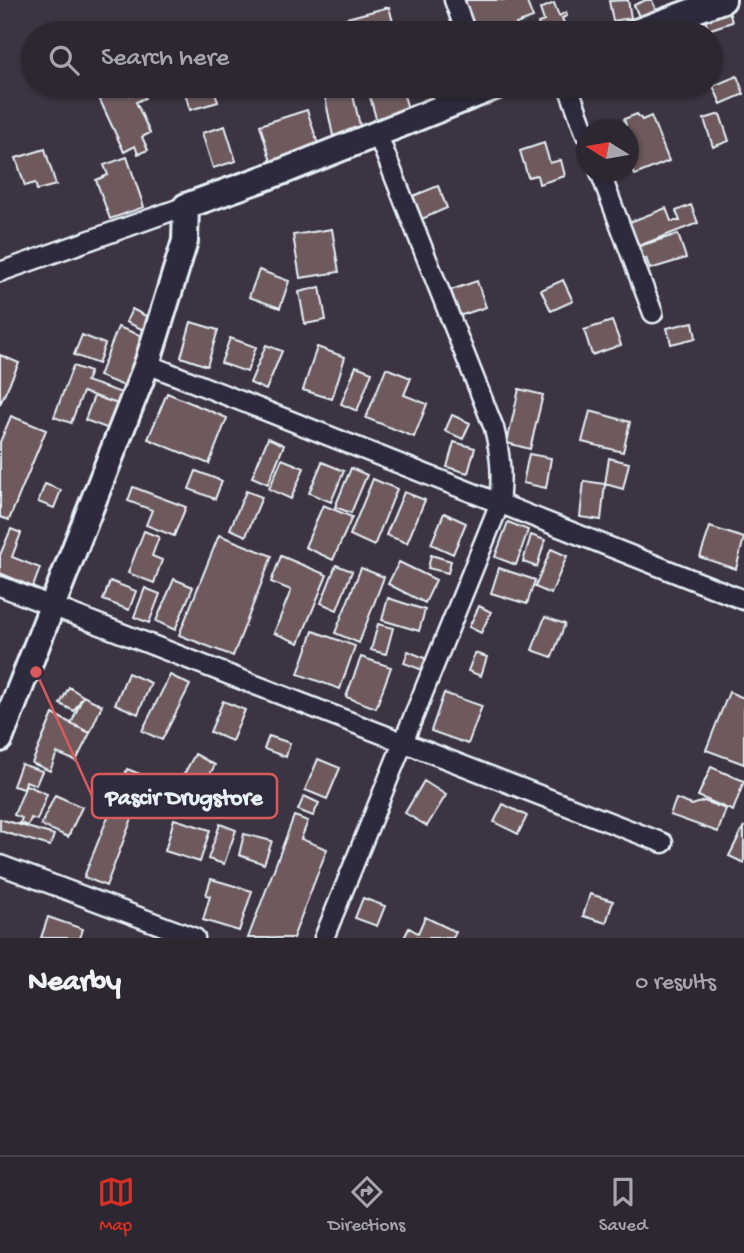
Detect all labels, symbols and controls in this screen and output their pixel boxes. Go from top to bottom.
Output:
search box [21,21,723,98]
icon: search [45,41,83,79]
text: Search here [101,44,229,75]
north arrow [576,119,639,182]
callout: Pascir Drugstore [92,774,277,818]
text: Pascir Drugstore [103,786,264,813]
text: Nearby [28,966,121,1001]
text: 0 results [635,970,716,997]
tab: Map [97,1173,135,1238]
tab: Directions [328,1173,405,1238]
tab: Saved [599,1173,647,1238]

